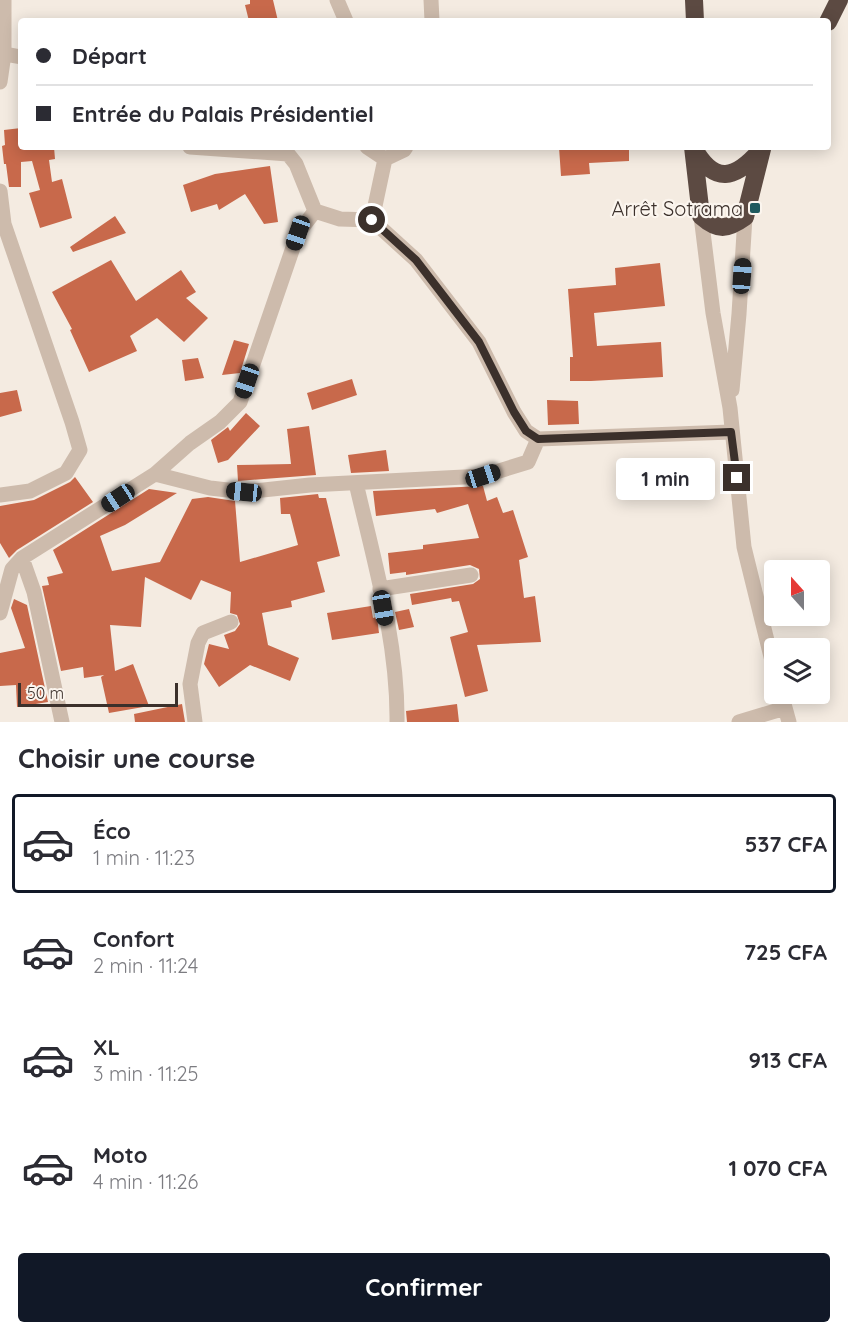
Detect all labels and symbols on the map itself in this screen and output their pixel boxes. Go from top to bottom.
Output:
place label: Arrêt Sotrama [612,196,743,221]
marker: Arrêt Sotrama [748,201,762,215]
route start [358,206,385,233]
car [284,213,312,253]
car [732,257,752,295]
car [233,361,261,401]
callout: 1 min [617,457,716,499]
car [463,462,503,490]
route end [723,464,750,491]
car [98,481,138,515]
car [225,481,263,503]
north arrow [764,560,830,626]
car [371,589,395,627]
scale bar [18,680,178,708]

